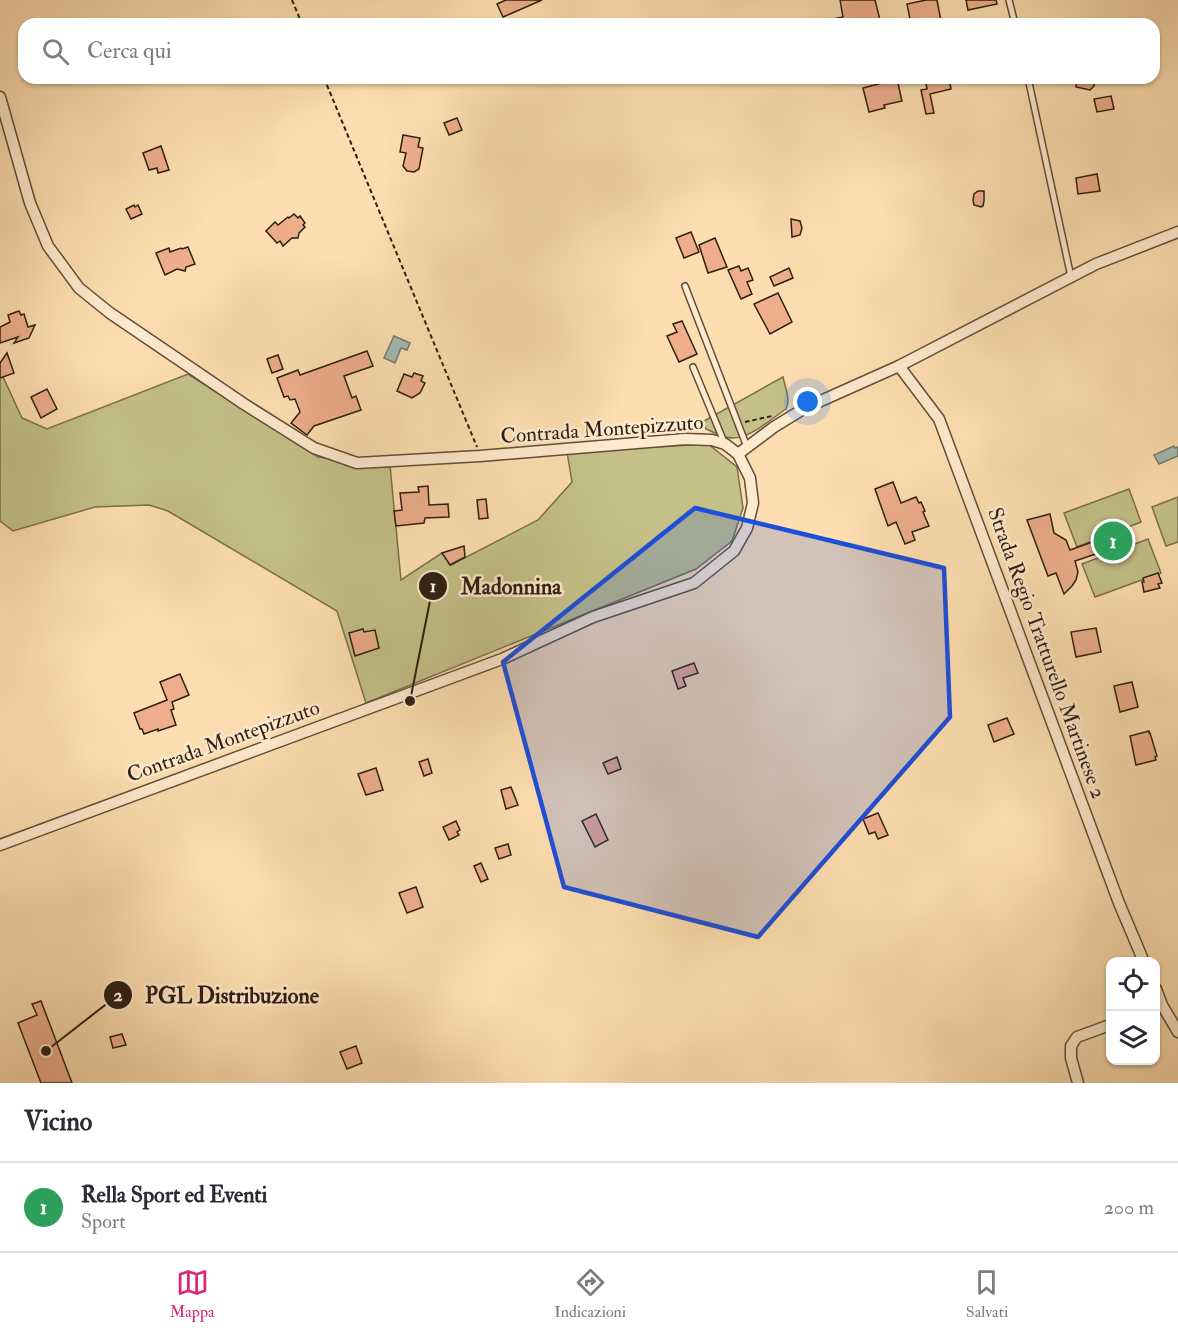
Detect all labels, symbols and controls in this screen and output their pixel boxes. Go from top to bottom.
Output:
search box [18,18,1160,84]
icon: search [39,35,72,68]
text: Cerca qui [87,37,172,65]
your location [793,387,822,416]
street label: Contrada Montepizzuto [500,409,704,450]
street label: Strada Regio Tratturello Martinese 2 [981,504,1112,803]
pin: 1 [1094,518,1132,564]
callout: Madonnina [418,566,573,606]
text: Madonnina [460,573,562,601]
text: 1 [430,575,436,598]
street label: Contrada Montepizzuto [123,694,323,789]
map controls [1106,957,1160,1065]
button: locate [1106,957,1160,1011]
callout: PGL Distribuzione [103,975,331,1015]
text: PGL Distribuzione [145,982,320,1010]
text: 2 [113,984,123,1007]
button: layers [1106,1011,1160,1065]
text: Vicino [24,1106,92,1138]
text: Rella Sport ed Eventi [81,1181,267,1209]
text: 1 [40,1195,47,1220]
text: 200 m [1104,1195,1154,1220]
text: Sport [81,1209,126,1234]
tab: Mappa [170,1266,215,1322]
tab: Indicazioni [554,1266,626,1322]
tab: Salvati [966,1266,1008,1322]

